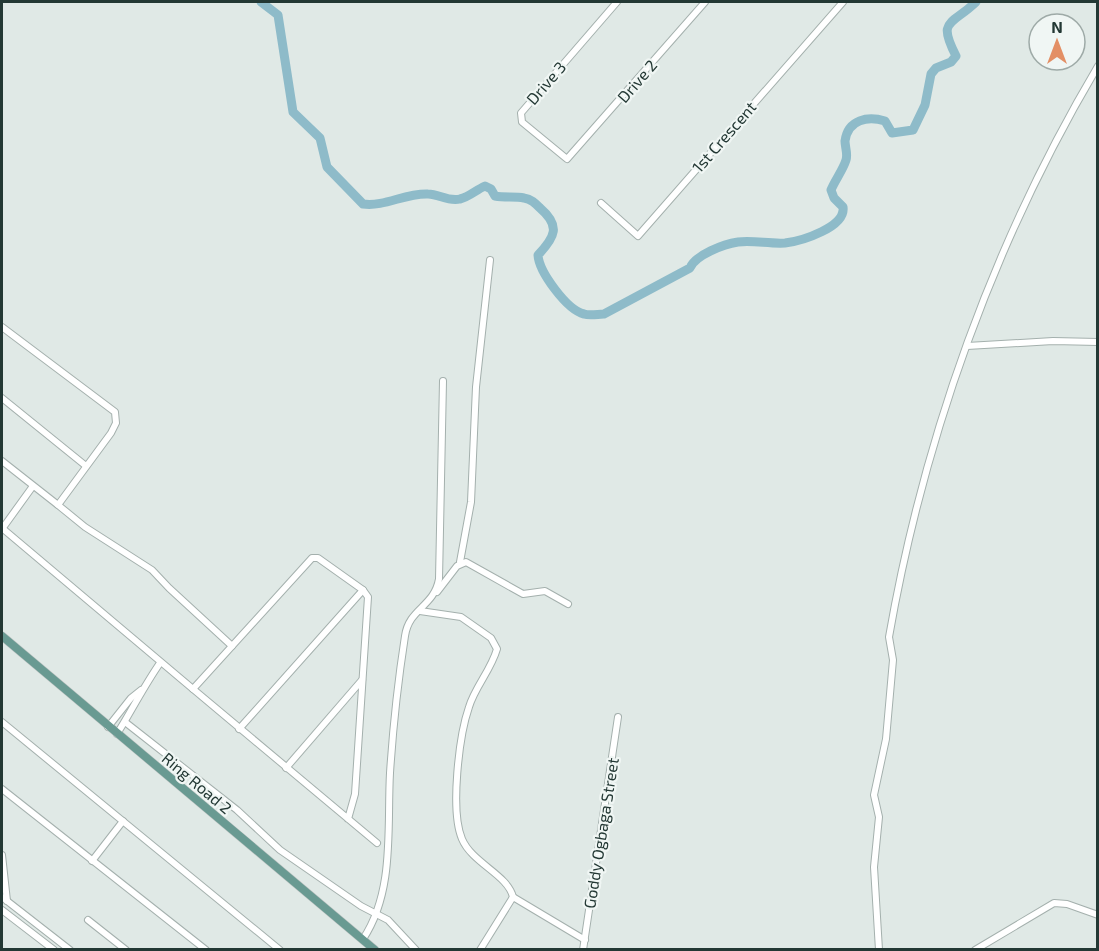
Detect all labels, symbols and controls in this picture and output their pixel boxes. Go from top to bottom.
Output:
north arrow [1027,12,1087,72]
text: N [1051,17,1063,36]
street label: Drive 2 [613,55,660,106]
street label: Drive 3 [522,57,569,108]
street label: 1st Crescent [688,97,760,176]
street label: Ring Road 2 [159,748,236,817]
street label: Goddy Ogbaga Street [579,756,622,910]

